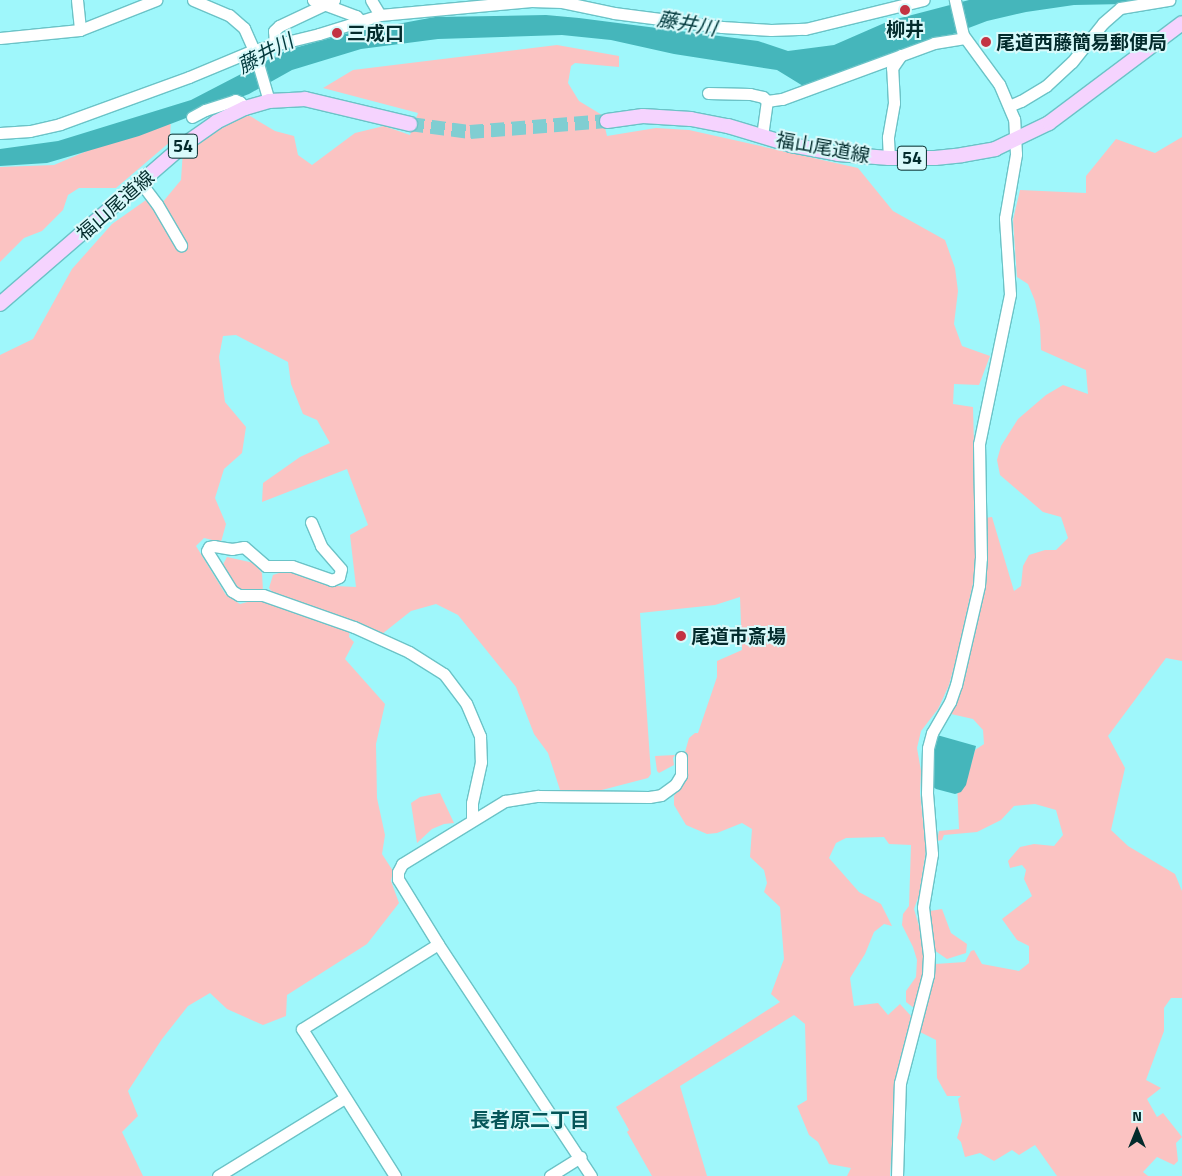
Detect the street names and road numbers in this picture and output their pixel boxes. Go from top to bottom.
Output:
street label: 福山尾道線 [774,128,872,166]
road number: 54 [167,130,199,162]
road number: 54 [896,142,928,174]
street label: 福山尾道線 [72,165,158,245]

